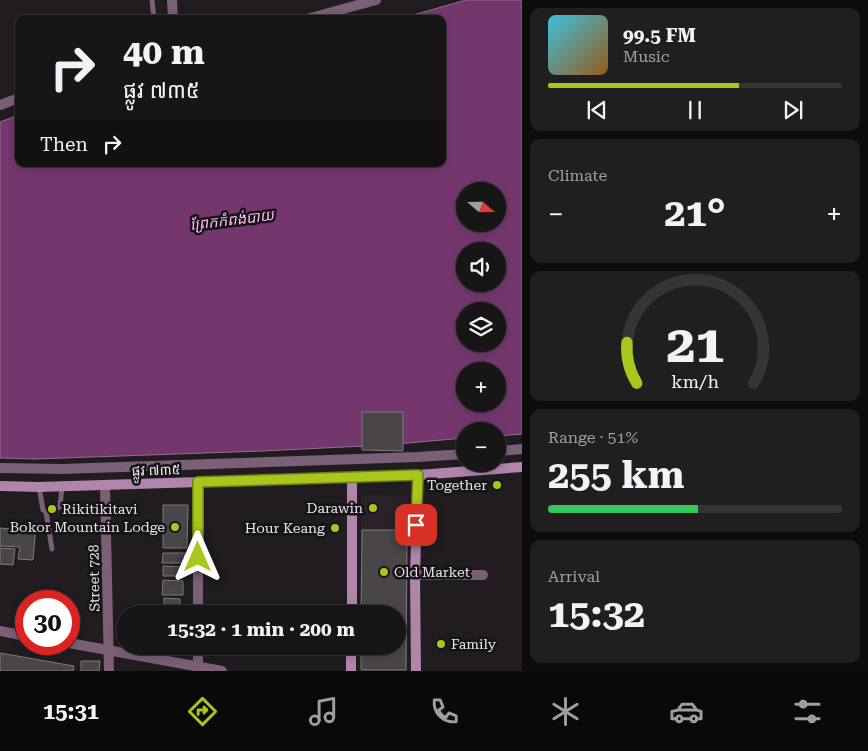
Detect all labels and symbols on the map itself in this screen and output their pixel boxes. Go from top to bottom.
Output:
north arrow [456,182,506,232]
water label: ព្រែកកំពង់បាយ [189,205,277,234]
street label: ផ្លូវ ៧៣៥ [131,461,181,483]
place label: Together [427,477,487,493]
marker: Together [491,479,503,491]
place label: Darawin [307,500,363,516]
place label: Rikitikitavi [62,501,138,517]
marker: Darawin [367,502,379,514]
marker: Rikitikitavi [46,503,58,515]
pin [395,504,437,546]
place label: Bokor Mountain Lodge [10,519,165,535]
place label: Hour Keang [245,520,325,536]
marker: Bokor Mountain Lodge [169,521,181,533]
marker: Hour Keang [329,522,341,534]
position arrow [171,530,223,582]
street label: Street 728 [85,544,103,612]
place label: Old Market [394,564,470,580]
marker: Old Market [378,566,390,578]
speed limit sign: 30 [15,590,80,655]
place label: Family [451,636,497,652]
marker: Family [435,638,447,650]

